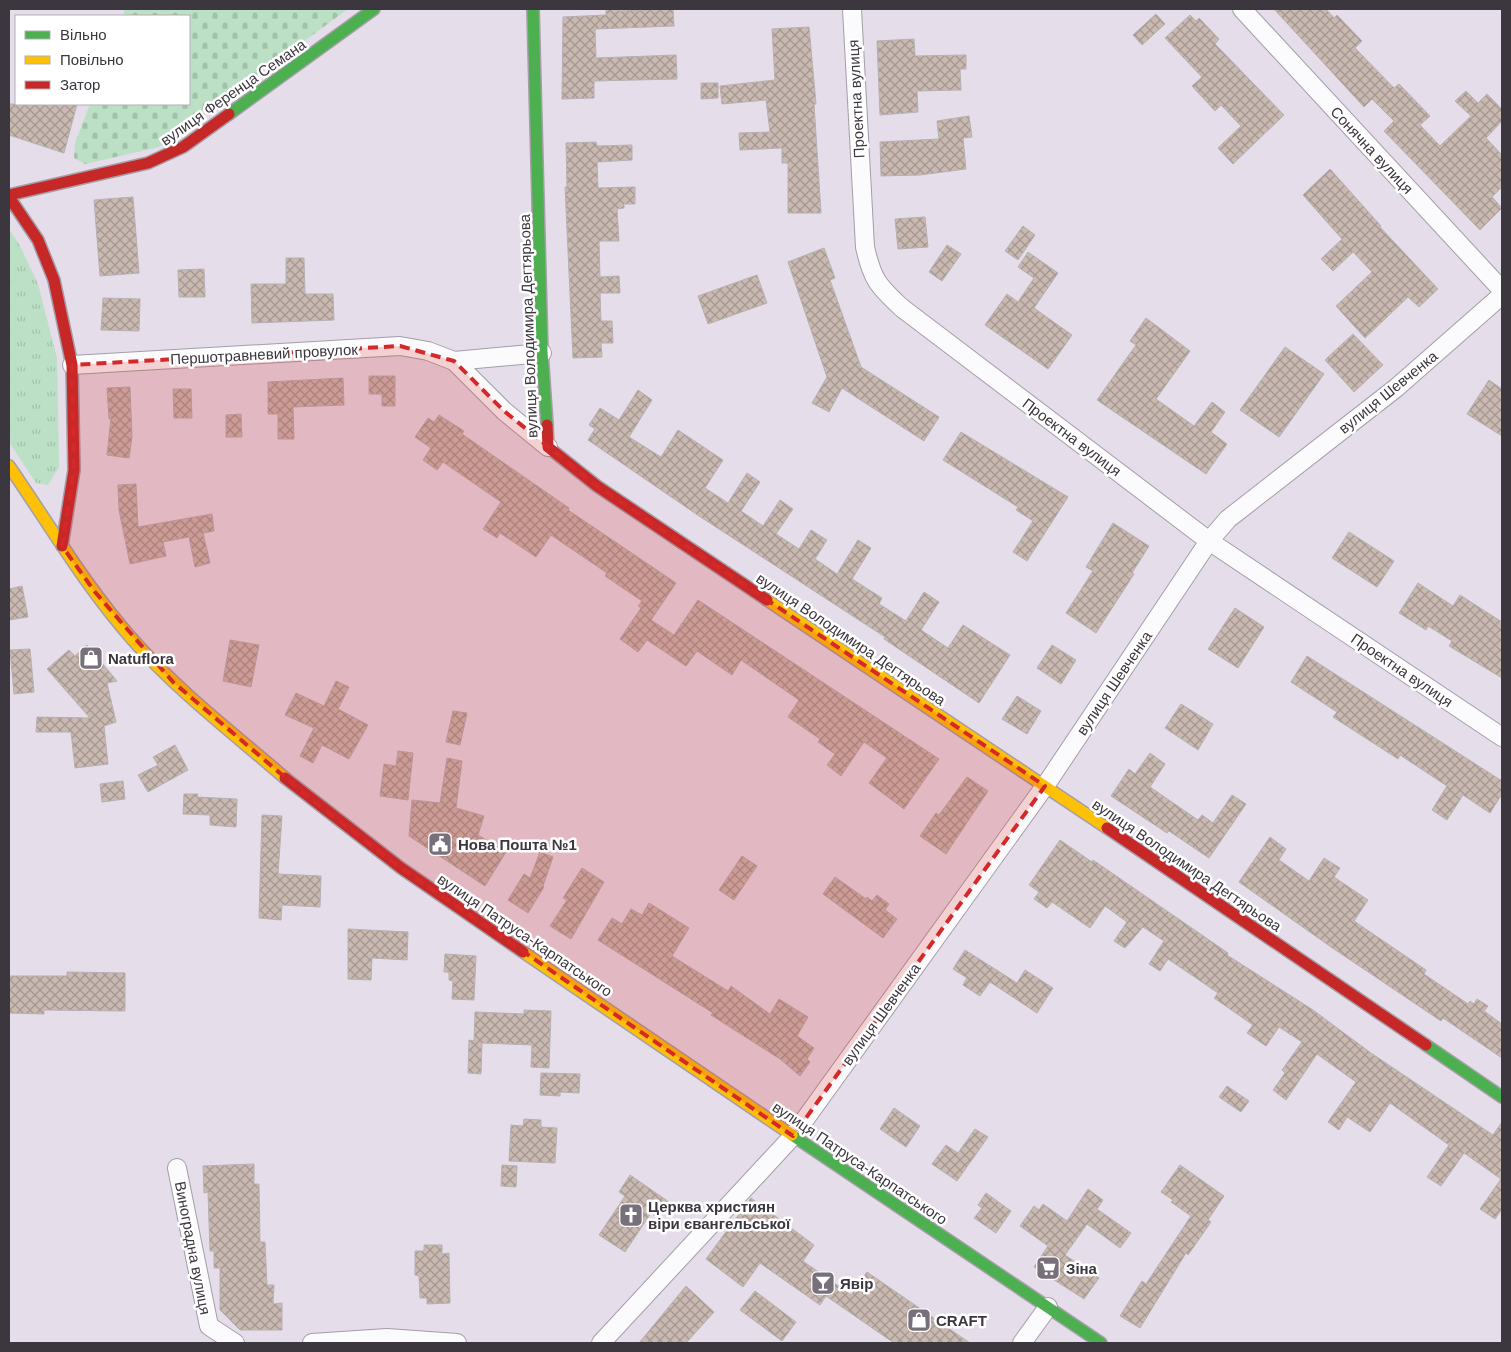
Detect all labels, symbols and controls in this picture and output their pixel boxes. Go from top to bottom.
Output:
legend [15,15,190,105]
text: Вільно [60,26,107,43]
street label: вулиця Ференца Семана [157,35,309,149]
street label: Проектна вулиця [844,39,868,159]
text: Повільно [60,51,124,68]
text: Затор [60,76,100,93]
street label: Сонячна вулиця [1327,103,1417,197]
street label: вулиця Володимира Дегтярьова [516,213,540,438]
street label: Першотравневий провулок [170,341,359,367]
street label: вулиця Шевченка [1335,347,1441,437]
street label: Проектна вулиця [1019,394,1125,480]
street label: вулиця Володимира Дегтярьова [753,569,949,709]
street label: вулиця Шевченка [1073,627,1155,738]
street label: Проектна вулиця [1348,630,1456,710]
shop icon: Natuflora [78,645,104,671]
place label: Natuflora [108,650,174,667]
street label: вулиця Володимира Дегтярьова [1089,795,1285,935]
public building icon: Нова Пошта №1 [427,831,453,857]
place label: Нова Пошта №1 [458,836,577,853]
street label: вулиця Патруса-Карпатського [434,870,616,1000]
street label: вулиця Шевченка [838,959,924,1068]
street label: вулиця Патруса-Карпатського [769,1098,951,1228]
street label: Виноградна вулиця [172,1180,214,1316]
place label: Церква християн віри євангельської [648,1198,791,1232]
church icon: Церква християн віри євангельської [618,1202,644,1228]
supermarket icon: Зіна [1035,1255,1061,1281]
place label: Зіна [1066,1260,1098,1277]
bar icon: Явір [810,1270,836,1296]
place label: Явір [840,1275,873,1292]
shop icon: CRAFT [906,1307,932,1333]
place label: CRAFT [936,1312,987,1329]

